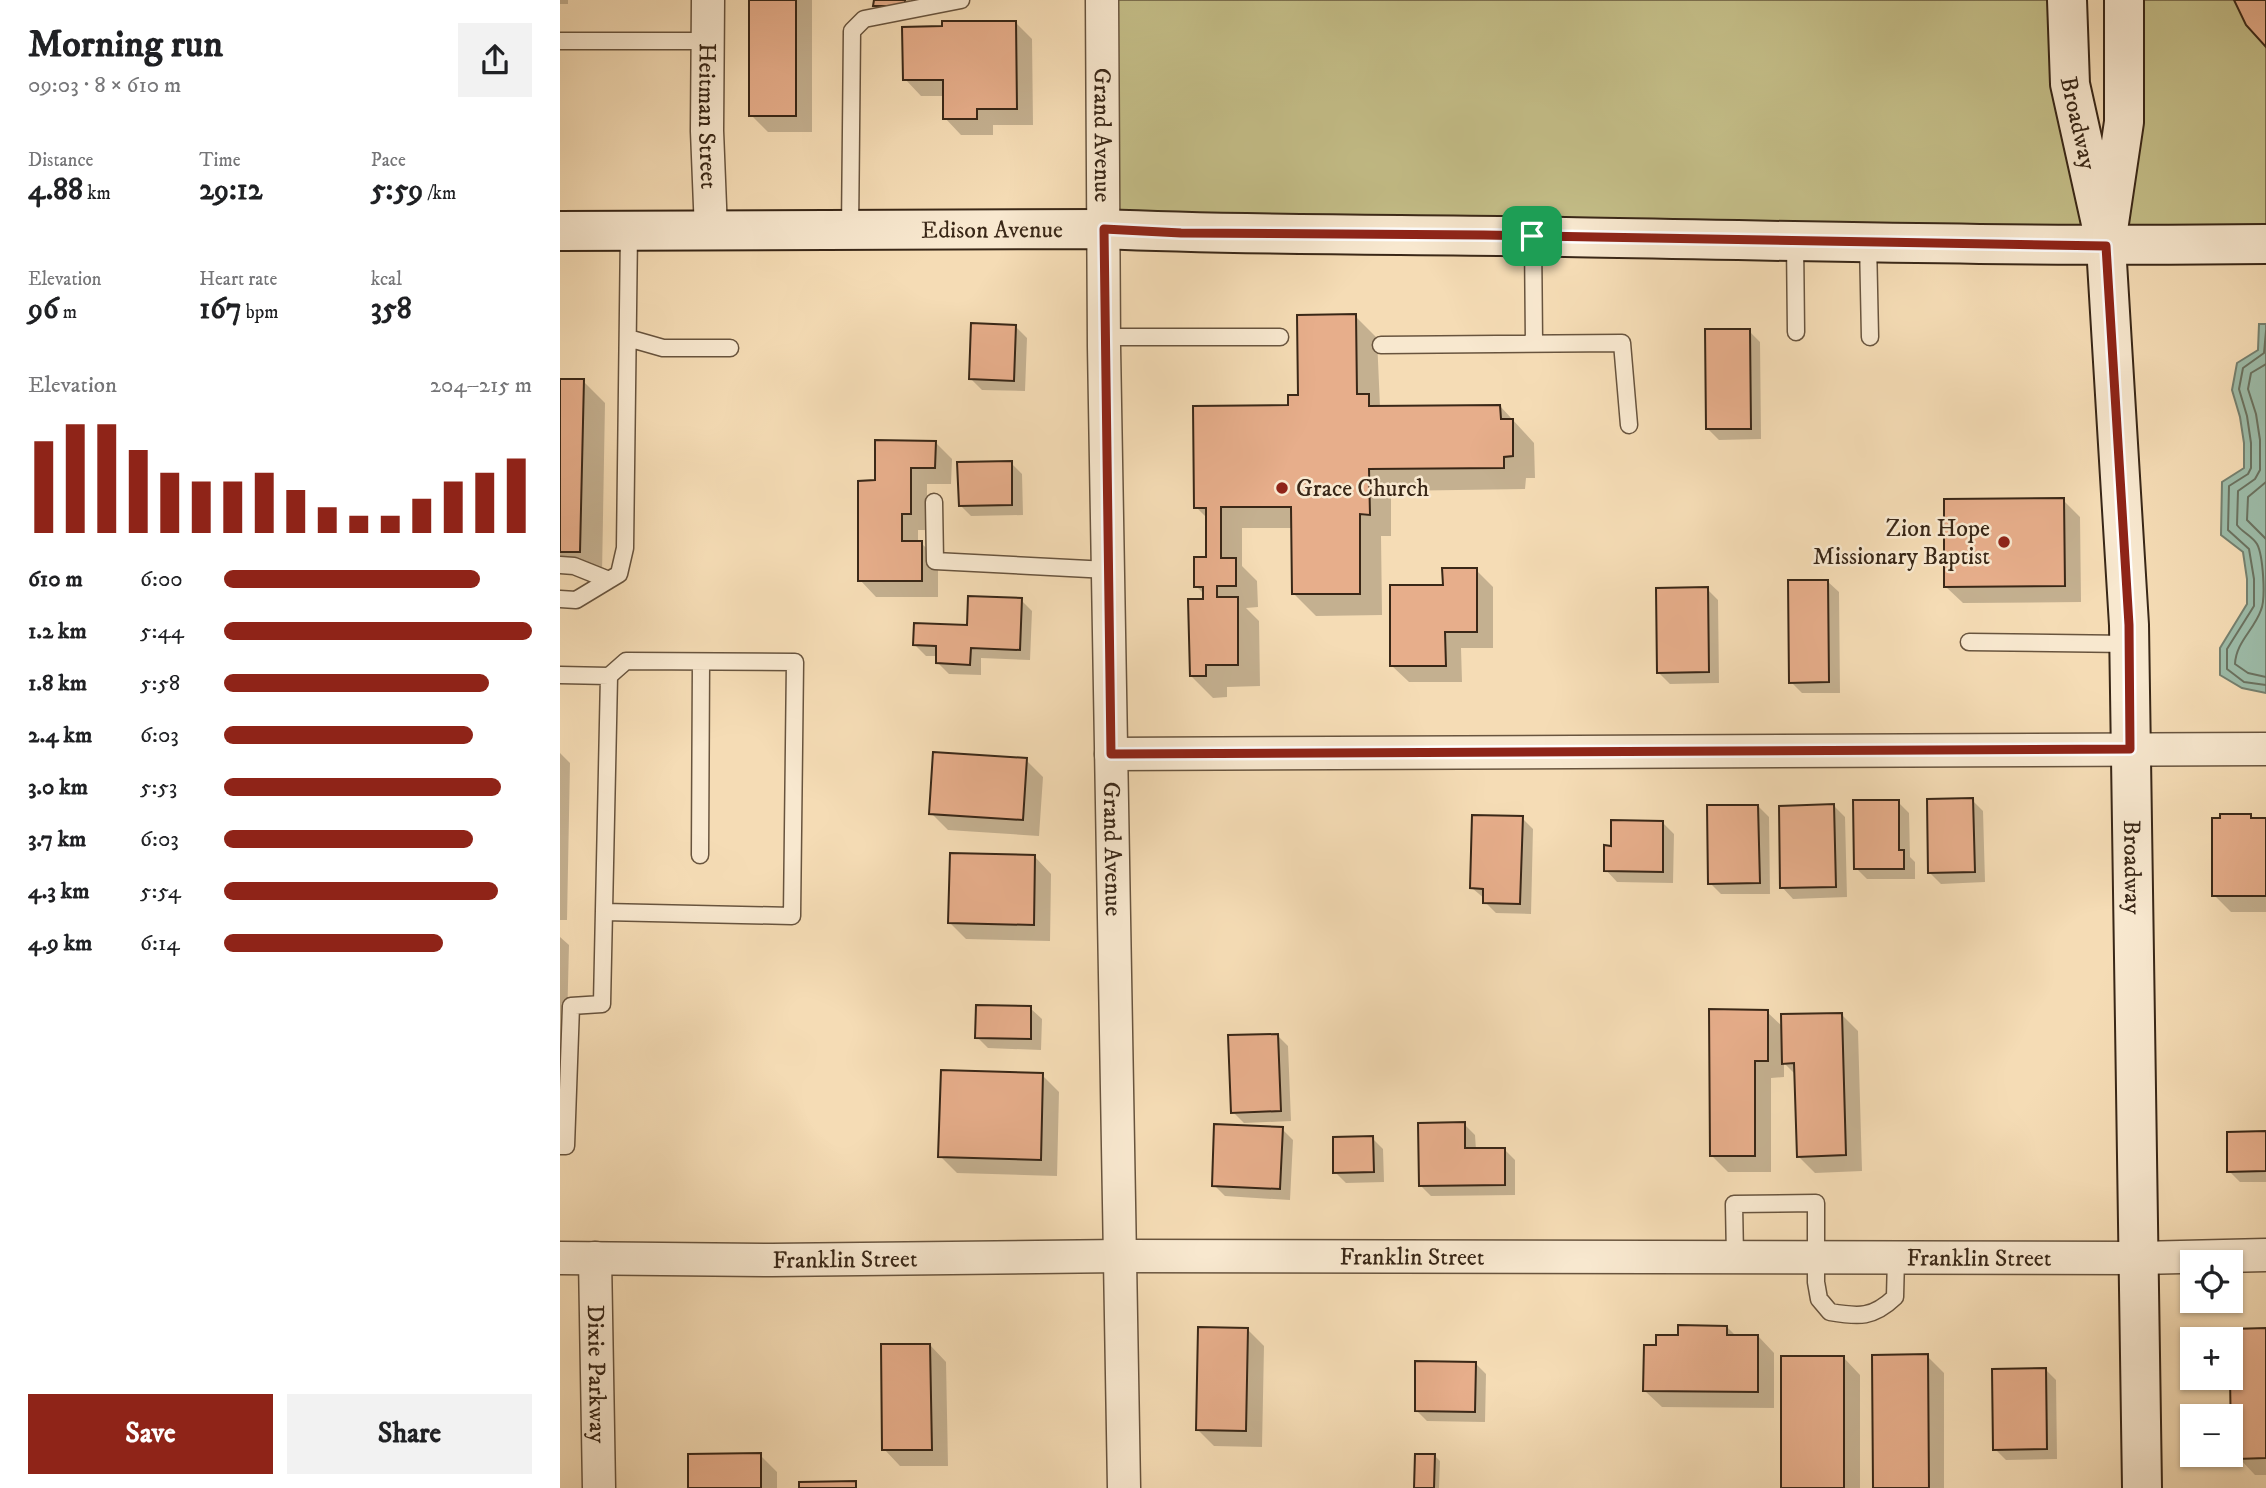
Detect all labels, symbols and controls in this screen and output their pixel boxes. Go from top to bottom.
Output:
text: Morning run [28,21,223,69]
button: share [458,23,532,97]
street label: Heitman Street [691,43,723,190]
street label: Grand Avenue [1086,68,1117,203]
text: 09:03 · 8 × 610 m [28,71,181,100]
street label: Broadway [2053,74,2103,173]
text: Distance [28,149,93,172]
text: Time [199,149,241,172]
text: Pace [371,149,406,172]
text: 4.88 [28,172,83,209]
text: 29:12 [199,172,263,209]
text: 5:59 [371,172,423,209]
text: km [83,182,111,205]
text: /km [423,182,456,205]
pin [1502,206,1562,266]
street label: Edison Avenue [921,215,1063,246]
icon: arrive [1513,217,1551,255]
text: Elevation [28,268,102,291]
text: Heart rate [199,268,277,291]
text: kcal [371,268,402,291]
text: 96 [28,291,59,328]
text: 167 [199,291,242,328]
text: 358 [371,291,412,328]
text: m [59,301,77,324]
text: bpm [242,301,278,324]
text: Elevation [28,371,117,400]
text: 204–215 m [430,371,532,400]
place label: Grace Church [1296,474,1430,504]
marker: Grace Church [1274,480,1290,496]
place label: Zion Hope Missionary Baptist [1813,514,1990,572]
marker: Zion Hope Missionary Baptist [1996,534,2012,550]
text: 610 m [28,565,83,594]
text: 6:00 [140,565,183,594]
text: 1.2 km [28,617,87,646]
text: 5:44 [140,617,184,646]
text: 1.8 km [28,669,87,698]
text: 5:58 [140,669,180,698]
text: 2.4 km [28,721,92,750]
text: 6:03 [140,721,179,750]
text: 3.0 km [28,773,88,802]
text: 5:53 [140,773,177,802]
street label: Grand Avenue [1096,781,1128,917]
street label: Broadway [2116,820,2147,915]
text: 3.7 km [28,825,86,854]
text: 6:03 [140,825,179,854]
text: 4.3 km [28,877,89,906]
text: 5:54 [140,877,181,906]
text: 4.9 km [28,929,92,958]
text: 6:14 [140,929,180,958]
street label: Franklin Street [1339,1242,1485,1273]
street label: Franklin Street [772,1244,918,1276]
street label: Franklin Street [1906,1244,2052,1274]
map controls [2180,1250,2243,1467]
button: locate [2180,1250,2243,1313]
street label: Dixie Parkway [580,1304,612,1444]
button: + [2180,1327,2243,1390]
button: Save [28,1394,273,1474]
button: Share [287,1394,532,1474]
button: − [2180,1404,2243,1467]

